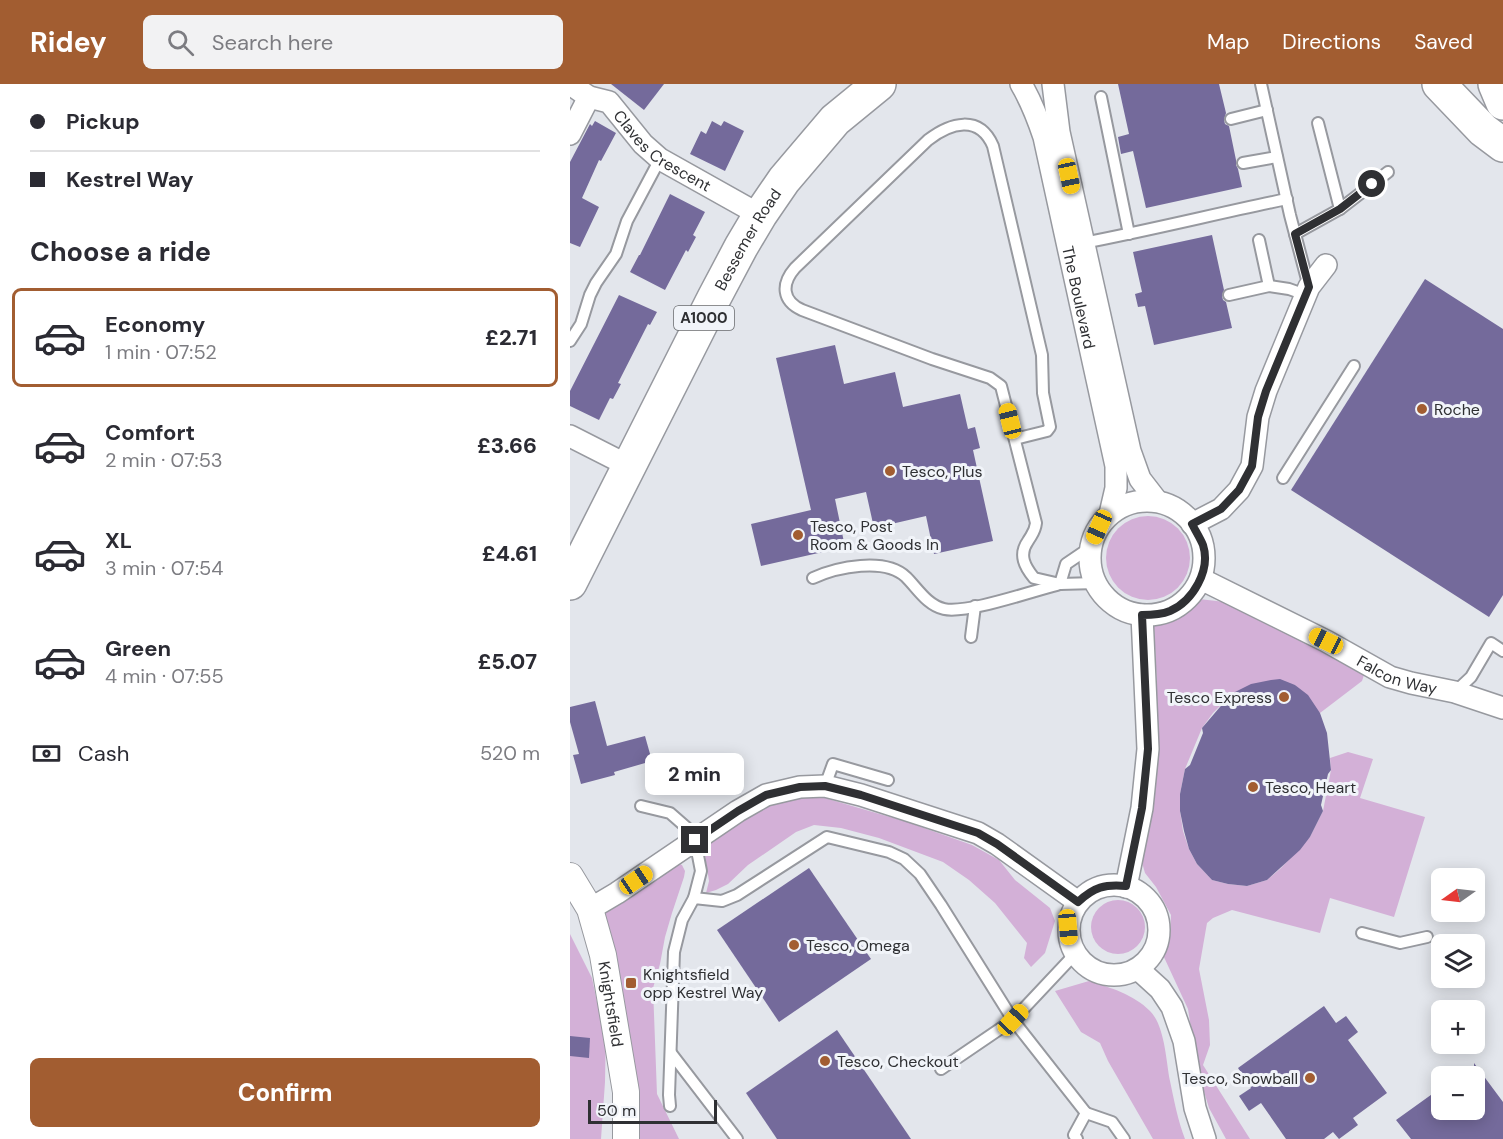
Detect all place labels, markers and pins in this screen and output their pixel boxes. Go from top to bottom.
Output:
place label: Roche [1434,399,1480,420]
marker: Roche [1415,402,1429,416]
place label: Tesco, Plus [902,461,983,482]
marker: Tesco, Plus [883,464,897,478]
place label: Tesco, Post Room & Goods In [810,516,939,555]
marker: Tesco, Post Room & Goods In [791,528,805,542]
place label: Tesco Express [1167,687,1272,708]
marker: Tesco Express [1277,690,1291,704]
place label: Tesco, Heart [1265,777,1356,798]
marker: Tesco, Heart [1246,780,1260,794]
place label: Tesco, Omega [806,935,910,956]
marker: Tesco, Omega [787,938,801,952]
place label: Knightsfield opp Kestrel Way [643,964,763,1003]
marker: Knightsfield opp Kestrel Way [624,976,638,990]
place label: Tesco, Checkout [837,1051,959,1072]
marker: Tesco, Checkout [818,1054,832,1068]
place label: Tesco, Snowball [1182,1068,1298,1089]
marker: Tesco, Snowball [1303,1071,1317,1085]

